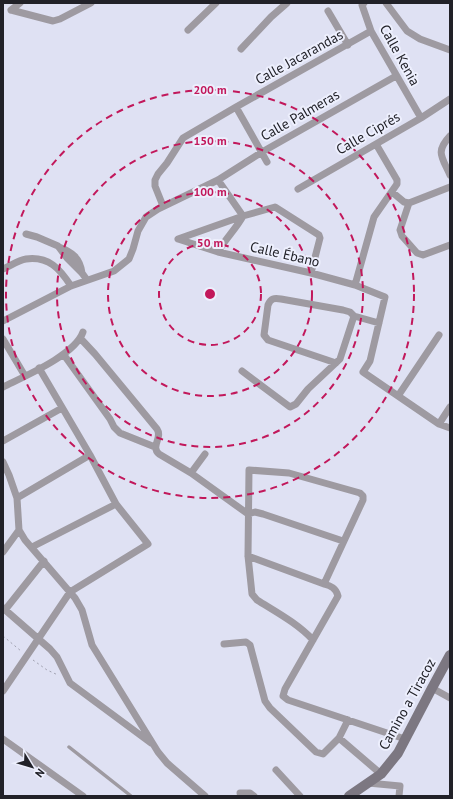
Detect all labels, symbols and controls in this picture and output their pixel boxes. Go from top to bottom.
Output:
street label: Calle Kenia [376,21,424,89]
street label: Calle Jacarandas [252,25,346,89]
text: 200 m [193,82,227,97]
street label: Calle Palmeras [257,85,343,145]
street label: Calle Ciprés [333,107,403,158]
text: 150 m [193,133,227,148]
text: 100 m [193,184,227,199]
text: 50 m [197,235,223,250]
street label: Calle Ébano [248,237,322,271]
centre of rings [203,287,217,301]
street label: Camino a Tiracoz [374,655,440,753]
north arrow [12,747,52,787]
text: N [32,766,48,780]

